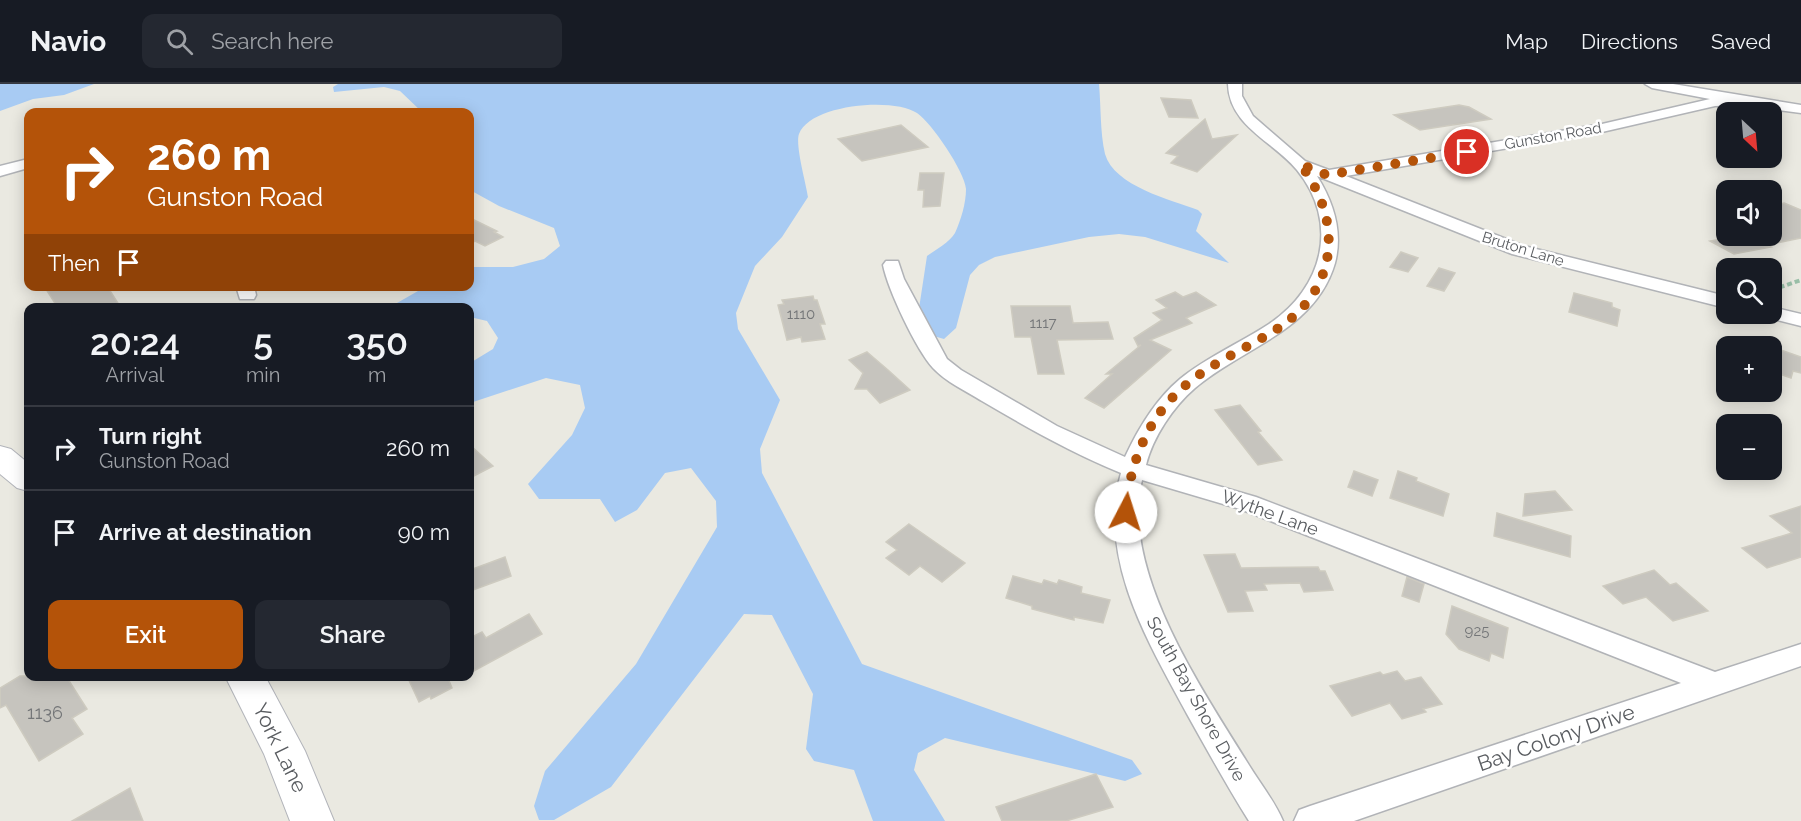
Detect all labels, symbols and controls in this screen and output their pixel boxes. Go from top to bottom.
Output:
search box [142,14,562,68]
text: Navio [30,25,106,58]
icon: search [163,25,196,58]
text: Search here [211,28,333,54]
text: Map [1505,29,1548,54]
text: Directions [1581,29,1678,54]
text: Saved [1711,29,1771,54]
north arrow [1716,102,1782,168]
map controls [1716,102,1782,480]
street label: Gunston Road [1503,119,1603,153]
pin [1441,126,1492,177]
text: 260 m [147,131,271,180]
icon: right [48,132,126,210]
icon: arrive [1450,135,1483,168]
button: sound [1716,180,1782,246]
text: Gunston Road [147,181,323,212]
street label: Bruton Lane [1480,228,1566,270]
icon: arrive [112,246,145,279]
text: Then [48,250,100,276]
button: search [1716,258,1782,324]
house number: 1110 [787,305,815,323]
house number: 1117 [1029,314,1057,332]
text: 20:24 [90,321,180,363]
text: 5 [253,321,273,363]
text: 350 [346,321,408,363]
button: + [1716,336,1782,402]
text: Arrival [106,363,164,387]
text: min [246,363,280,387]
text: m [368,363,386,387]
button: − [1716,414,1782,480]
text: Turn right [99,423,202,449]
icon: right [48,432,81,465]
text: 260 m [386,435,450,461]
text: Gunston Road [99,449,230,473]
position arrow [1094,480,1158,544]
street label: Wythe Lane [1219,485,1322,540]
icon: arrive [48,516,81,549]
text: Arrive at destination [99,519,312,545]
text: 90 m [398,519,450,545]
button: Exit [48,600,243,669]
button: Share [255,600,450,669]
street label: South Bay Shore Drive [1142,613,1251,785]
house number: 925 [1465,622,1489,640]
street label: York Lane [248,699,313,797]
street label: Bay Colony Drive [1474,699,1638,776]
house number: 1136 [27,702,63,723]

